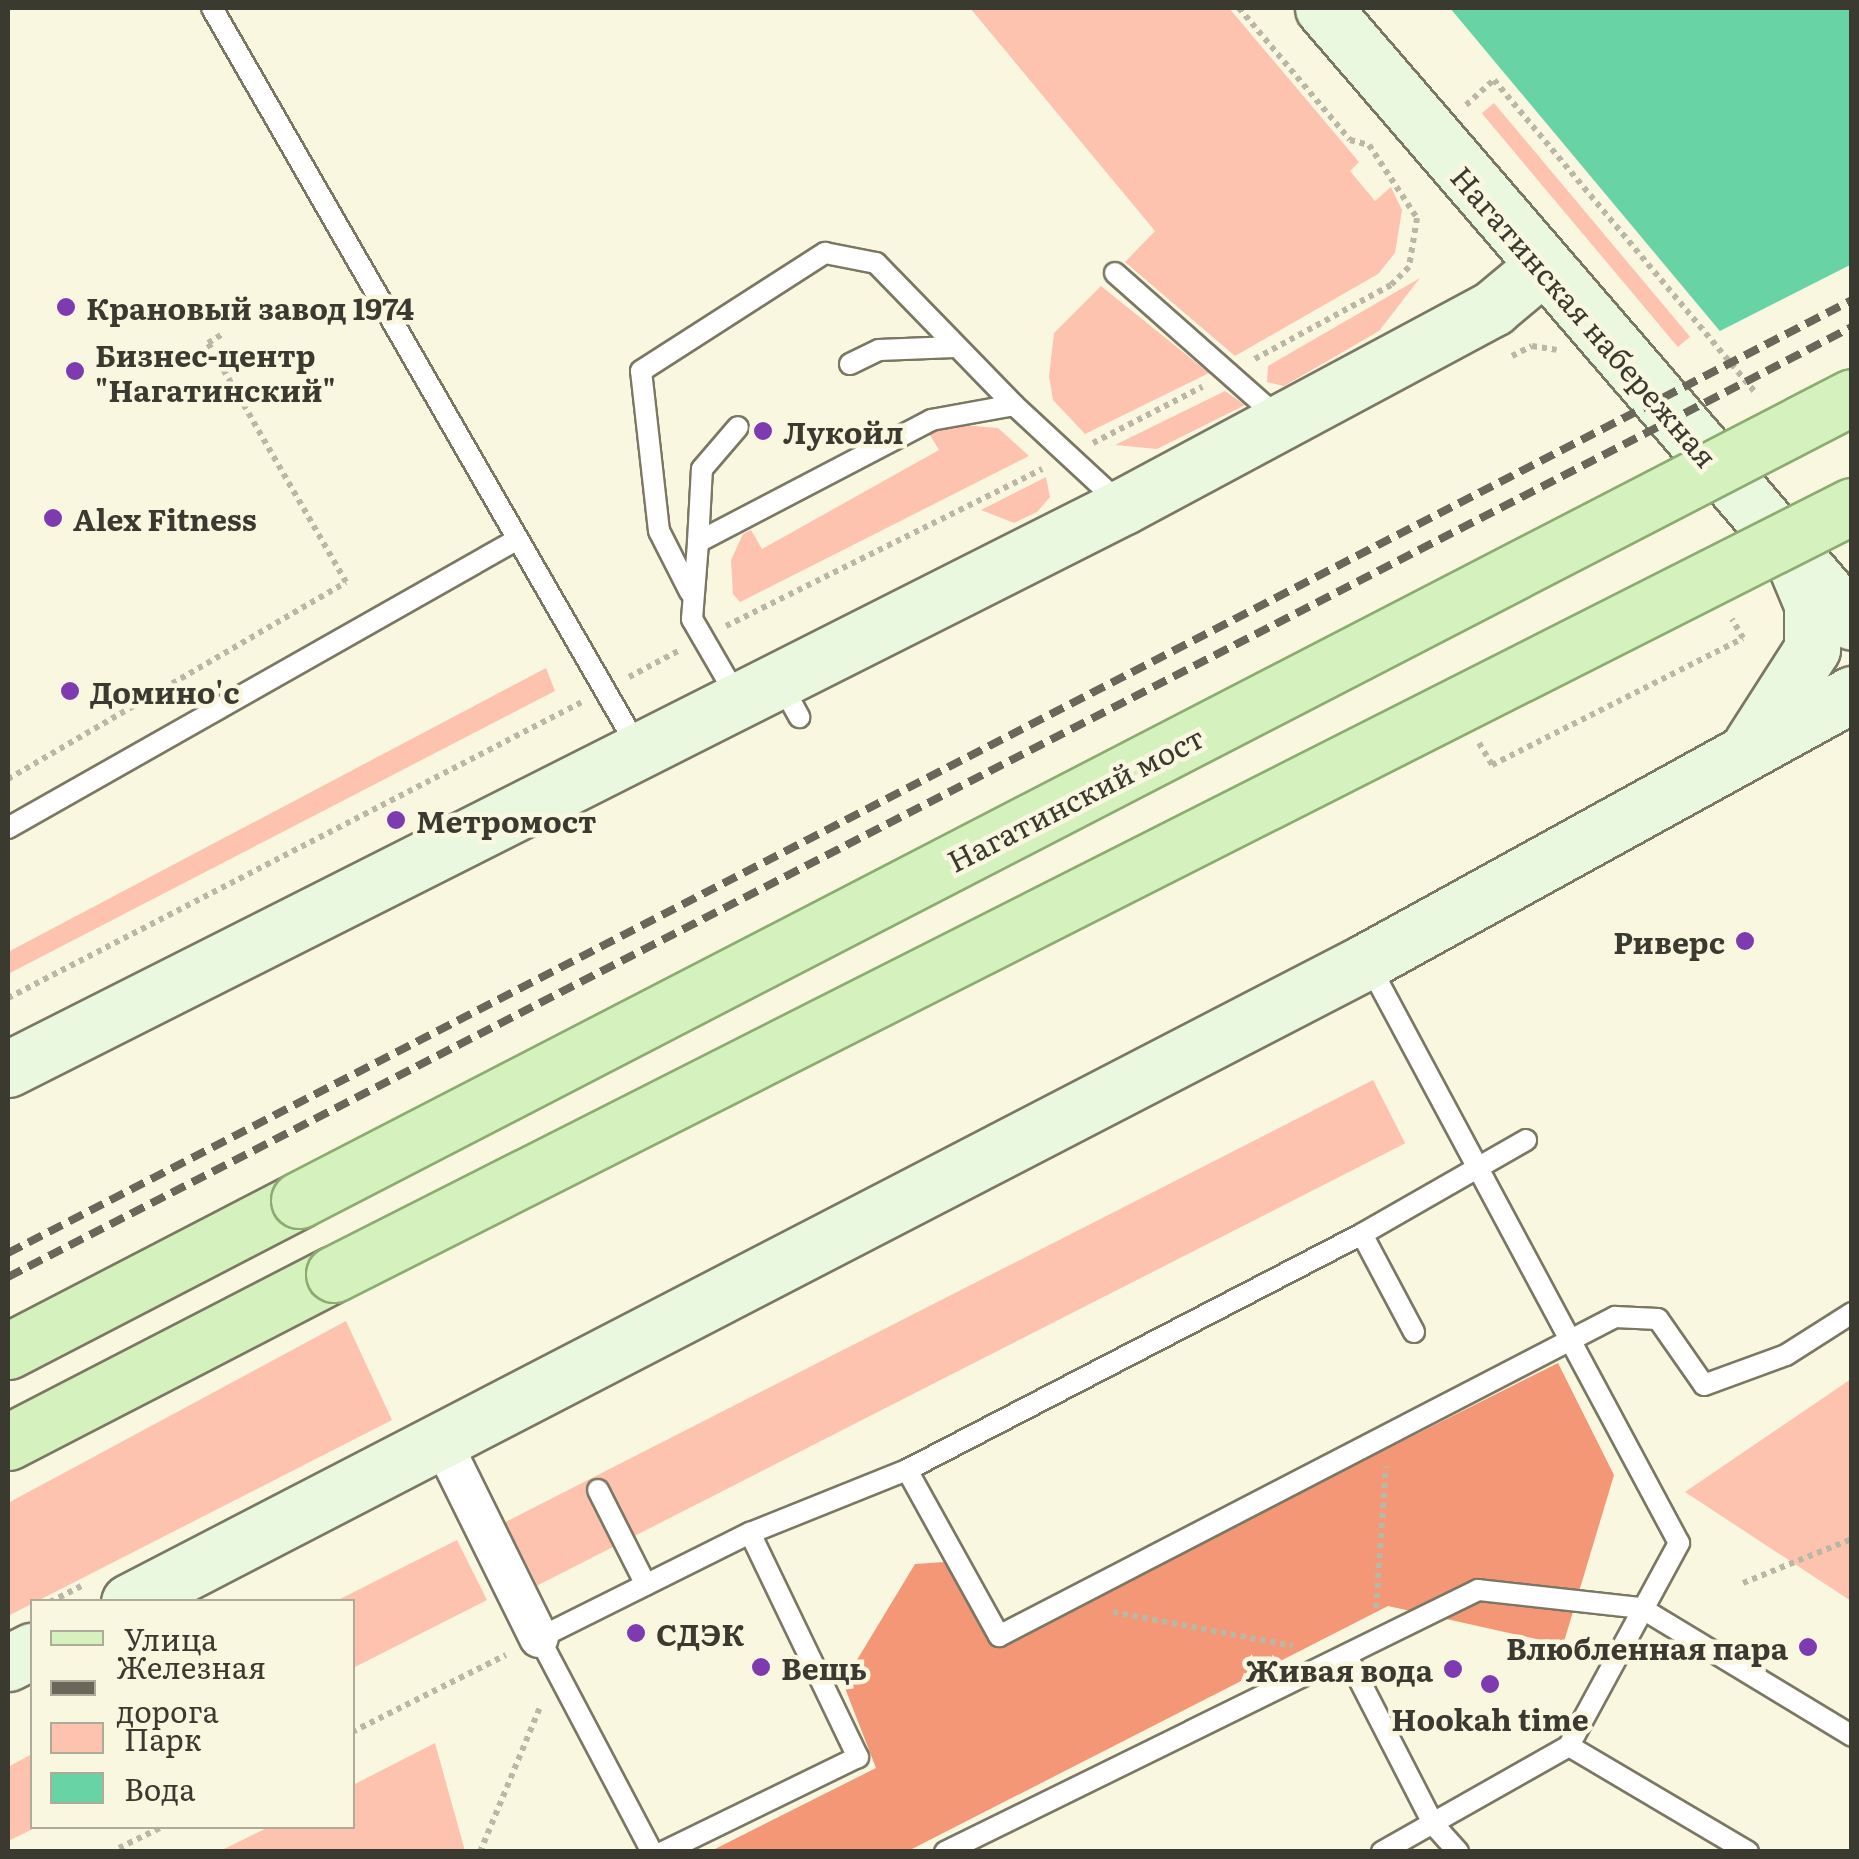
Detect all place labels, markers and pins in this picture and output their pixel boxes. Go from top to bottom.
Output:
place label: Крановый завод 1974 [86,289,414,325]
marker: Крановый завод 1974 [55,296,77,318]
place label: Бизнес-центр "Нагатинский" [95,336,336,406]
marker: Бизнес-центр "Нагатинский" [64,360,86,382]
place label: Лукойл [783,413,904,449]
marker: Лукойл [752,420,774,442]
place label: Alex Fitness [73,500,257,536]
marker: Alex Fitness [42,507,64,529]
place label: Домино'c [90,673,240,709]
marker: Домино'c [59,680,81,702]
place label: Метромост [416,802,597,838]
marker: Метромост [385,809,407,831]
place label: Риверс [1613,923,1725,959]
marker: Риверс [1734,930,1756,952]
place label: СДЭК [656,1615,744,1651]
marker: СДЭК [625,1622,647,1644]
place label: Влюбленная пара [1506,1629,1788,1665]
marker: Влюбленная пара [1797,1636,1819,1658]
place label: Вещь [781,1649,867,1685]
place label: Живая вода [1245,1651,1433,1687]
marker: Вещь [750,1656,772,1678]
marker: Живая вода [1442,1658,1464,1680]
marker: Hookah time [1479,1673,1501,1695]
place label: Hookah time [1391,1700,1589,1736]

